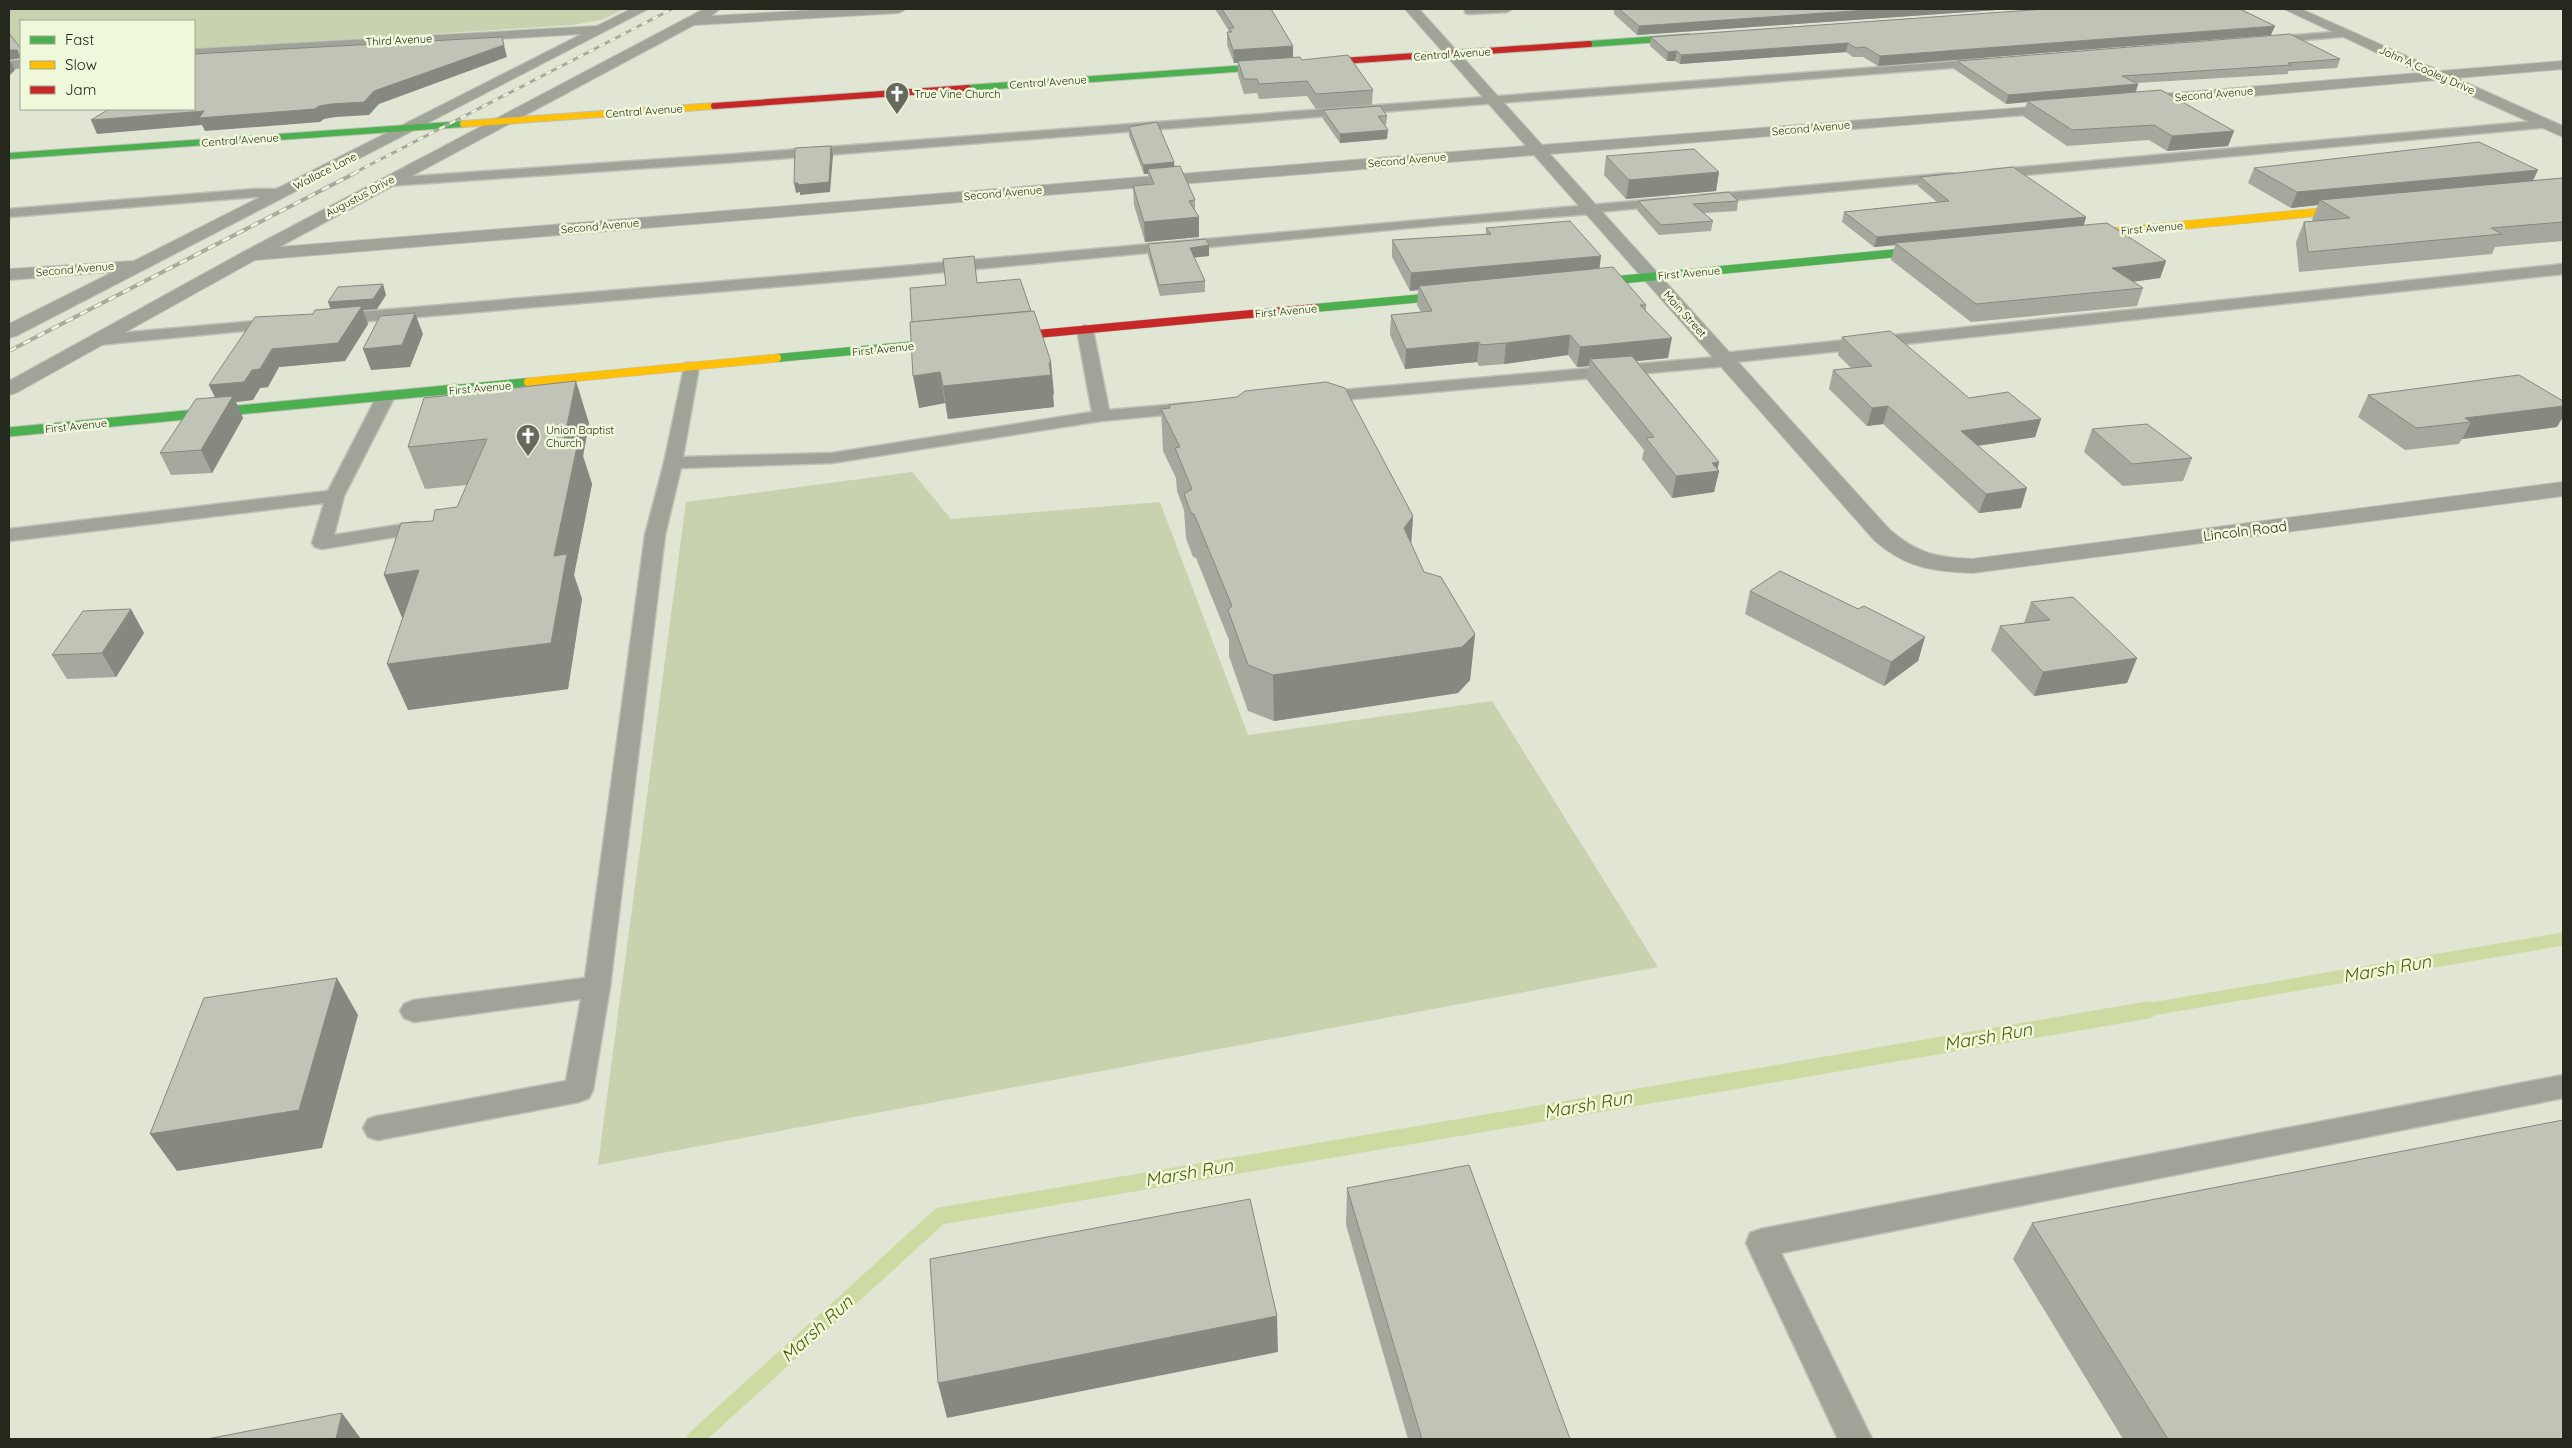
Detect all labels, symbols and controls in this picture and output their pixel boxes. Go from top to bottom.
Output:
legend [20,20,195,110]
text: Fast [65,30,94,49]
street label: Third Avenue [365,31,433,49]
street label: John A Cooley Drive [2377,43,2477,97]
street label: Central Avenue [1413,44,1491,64]
text: Slow [65,55,97,74]
street label: Central Avenue [1009,72,1087,92]
text: Jam [65,80,96,99]
church icon: True Vine Church [884,81,910,115]
street label: Second Avenue [2174,84,2254,104]
place label: True Vine Church [914,87,1001,101]
street label: Central Avenue [605,101,683,121]
street label: Second Avenue [1771,118,1851,138]
street label: Central Avenue [201,130,279,150]
street label: Wallace Lane [291,149,359,193]
street label: Second Avenue [1367,150,1447,170]
street label: Augustus Drive [323,172,397,220]
street label: Second Avenue [963,183,1043,203]
street label: Second Avenue [560,216,640,236]
street label: First Avenue [2120,218,2184,238]
street label: Second Avenue [35,259,115,279]
street label: First Avenue [1657,263,1721,283]
street label: Main Street [1661,288,1710,340]
street label: First Avenue [1254,301,1318,321]
street label: First Avenue [851,339,915,359]
street label: First Avenue [448,378,512,398]
street label: First Avenue [44,416,108,436]
church icon: Union Baptist Church [515,423,541,457]
place label: Union Baptist Church [546,423,614,450]
street label: Lincoln Road [2202,517,2288,545]
water label: Marsh Run [2341,949,2433,988]
water label: Marsh Run [1942,1017,2034,1056]
water label: Marsh Run [1542,1085,1634,1124]
water label: Marsh Run [1143,1153,1235,1192]
water label: Marsh Run [776,1290,858,1367]

